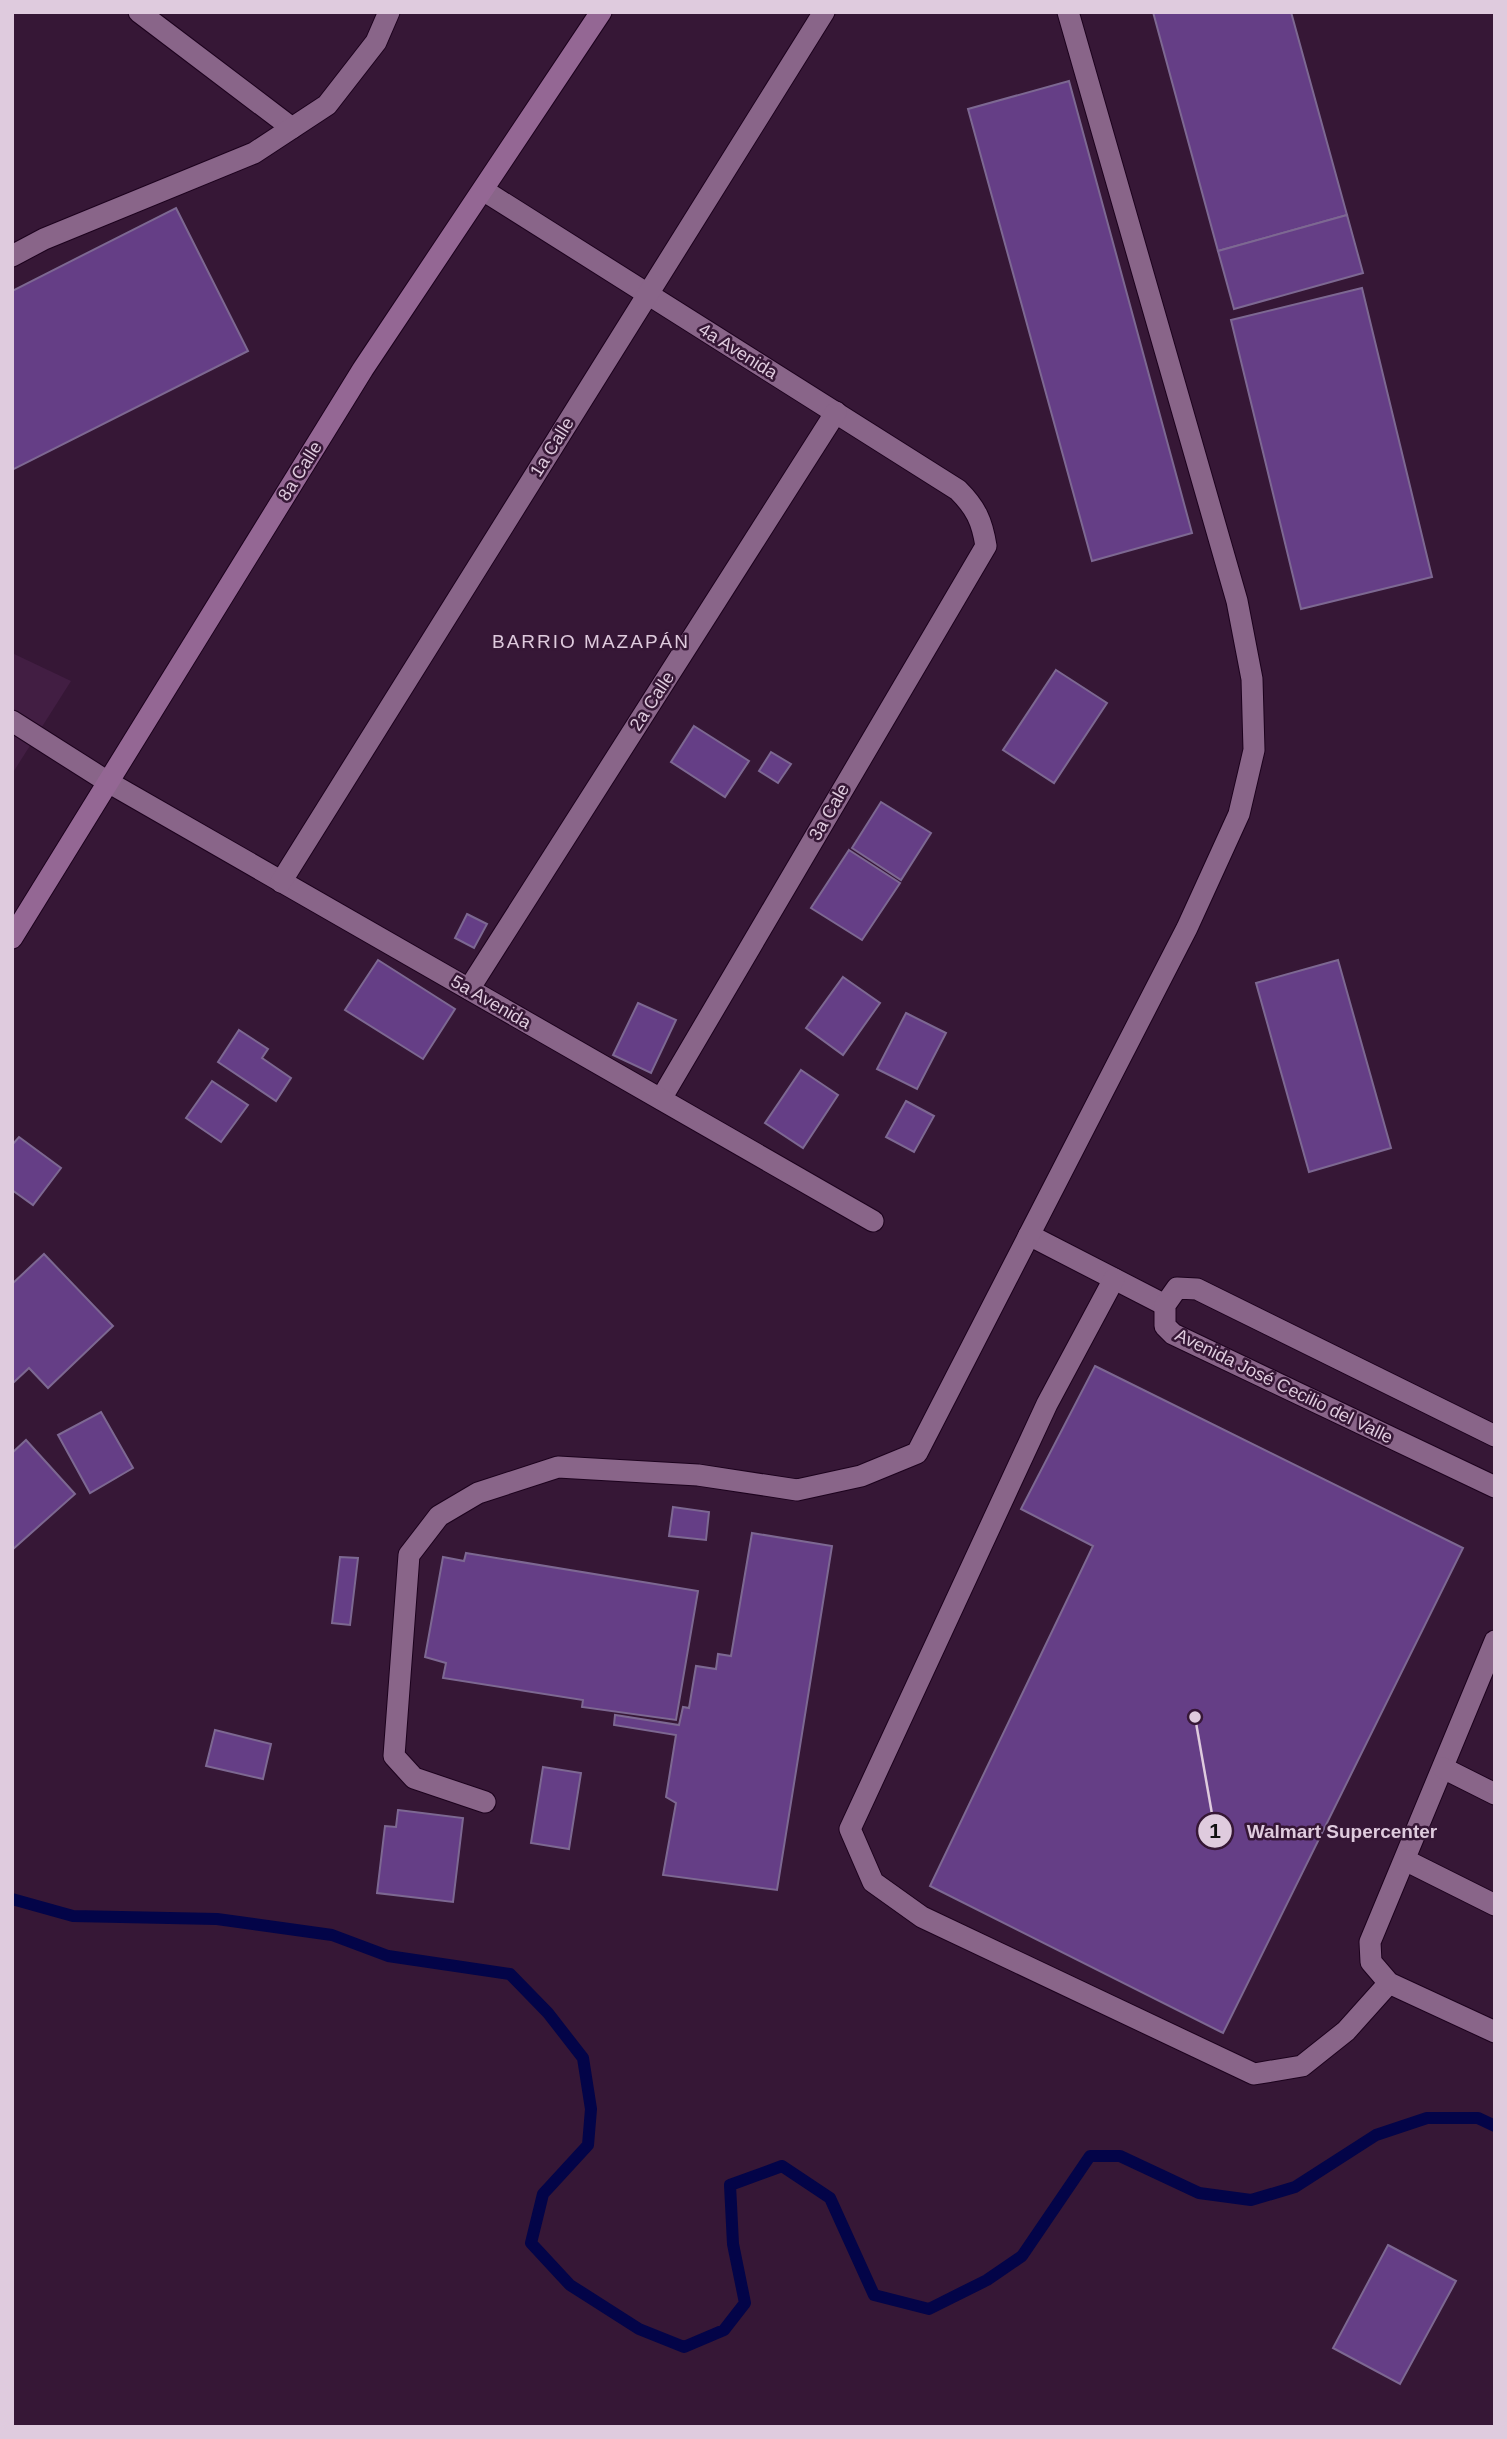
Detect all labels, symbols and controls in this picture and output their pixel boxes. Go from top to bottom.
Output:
street label: 4a Avenida [695,319,782,384]
street label: 1a Calle [526,414,578,480]
street label: 8a Calle [274,438,326,504]
district label: BARRIO MAZAPÁN [492,631,690,652]
street label: 2a Calle [626,668,678,734]
street label: 3a Cale [805,780,853,844]
street label: 5a Avenida [448,971,535,1033]
street label: Avenida José Cecilio del Valle [1172,1325,1396,1447]
callout: Walmart Supercenter [1198,1811,1451,1851]
text: 1 [1209,1819,1221,1842]
text: Walmart Supercenter [1247,1821,1438,1842]

